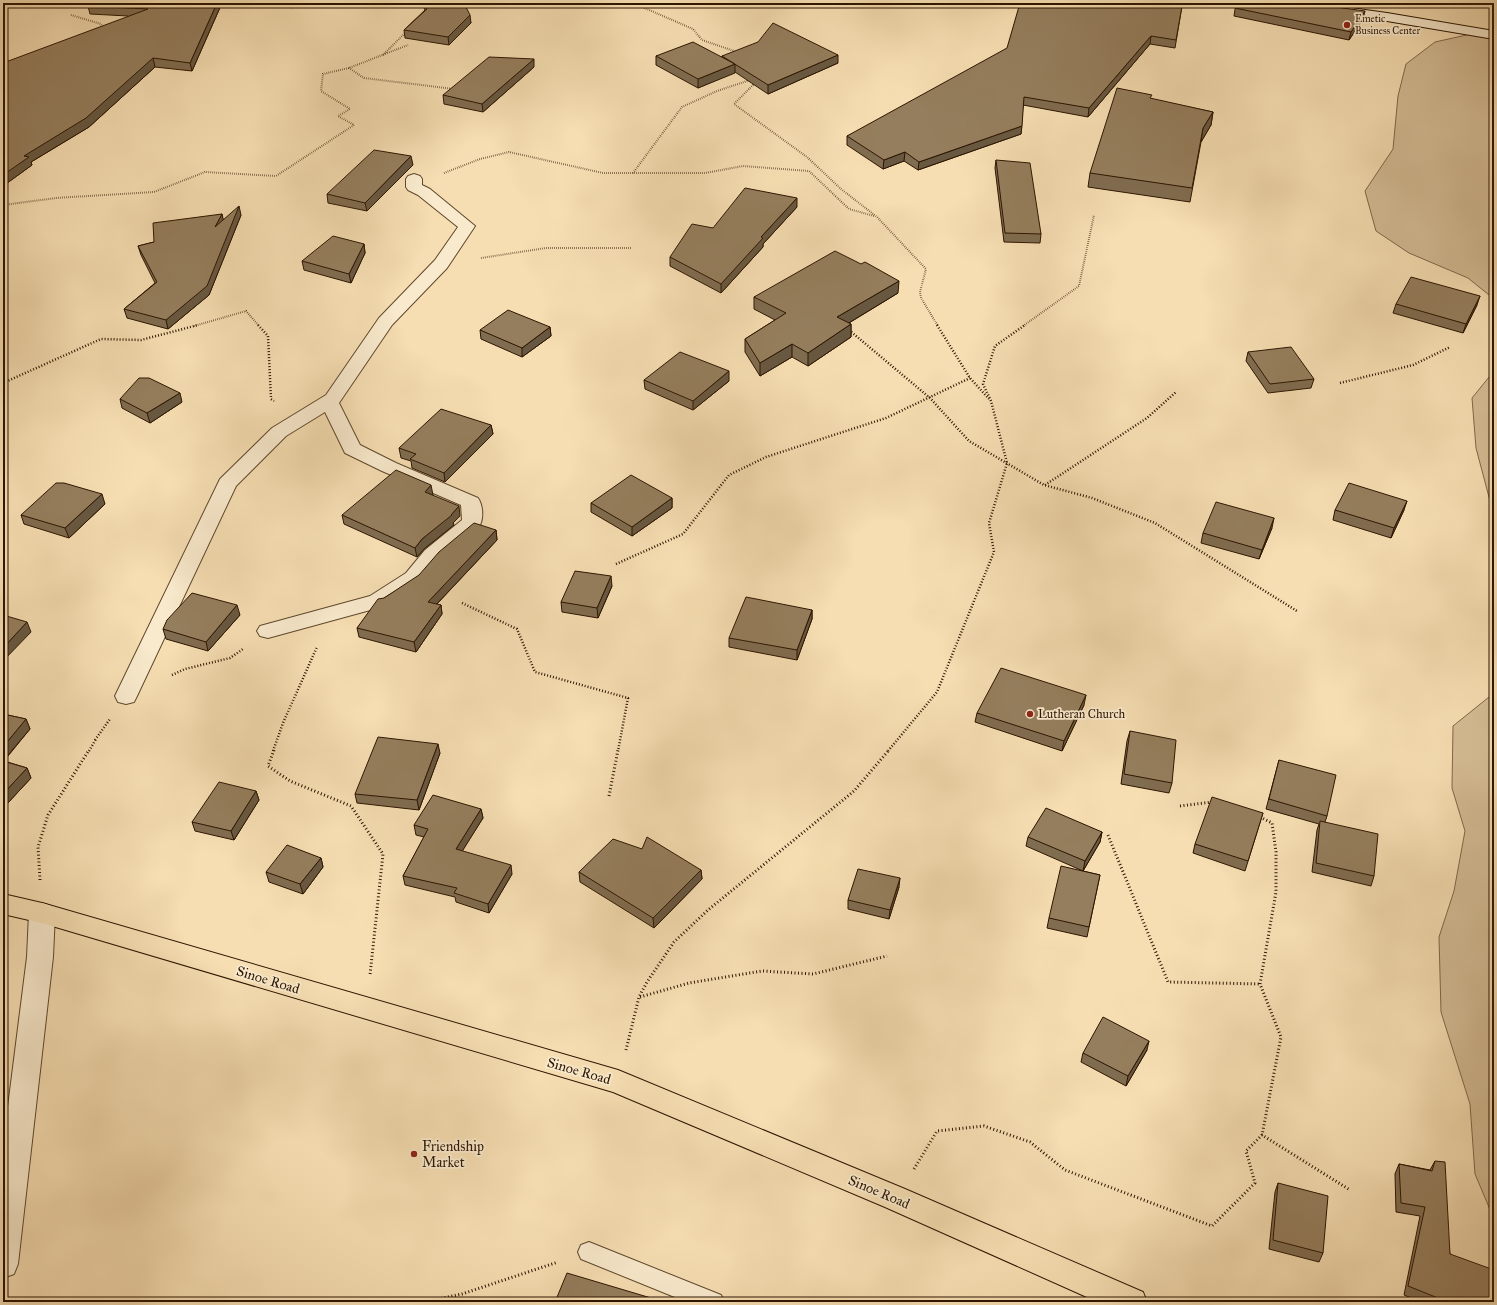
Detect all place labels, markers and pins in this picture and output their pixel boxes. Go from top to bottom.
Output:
place label: Emetic Business Center [1355,13,1420,37]
marker: Emetic Business Center [1342,20,1352,30]
place label: Lutheran Church [1038,707,1125,721]
marker: Lutheran Church [1025,709,1035,719]
place label: Friendship Market [422,1138,484,1171]
marker: Friendship Market [409,1149,419,1159]

